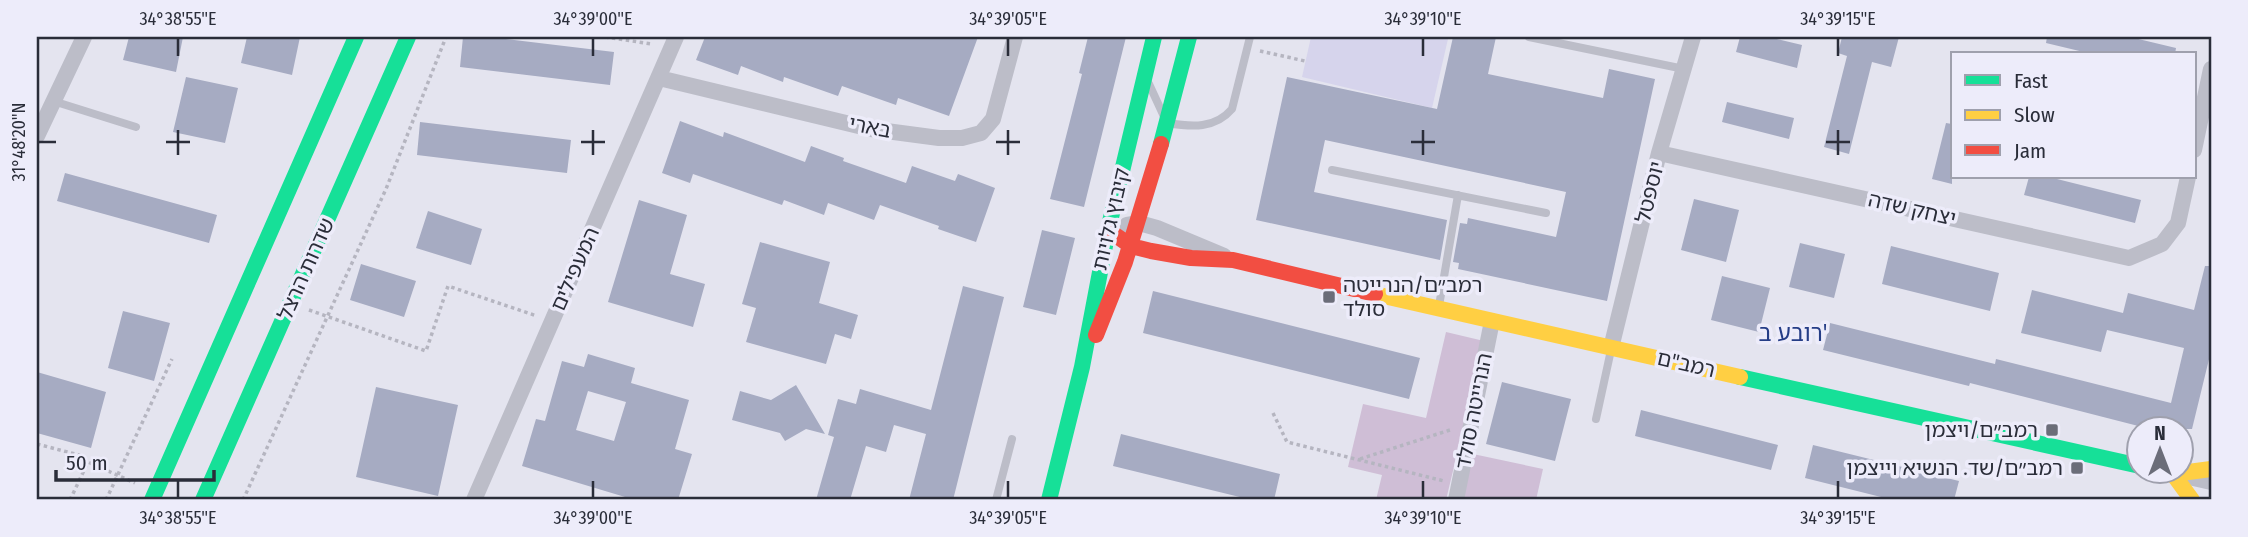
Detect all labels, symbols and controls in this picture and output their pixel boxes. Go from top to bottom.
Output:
text: 34°38'55"E [140,8,216,30]
text: 34°39'00"E [553,8,633,30]
text: 34°39'05"E [969,8,1047,30]
text: 34°39'10"E [1385,8,1461,30]
text: 34°39'15"E [1800,8,1876,30]
legend [1951,52,2196,178]
text: Fast [2014,68,2048,94]
text: 31°48'20"N [8,102,30,182]
text: Slow [2014,102,2055,128]
street label: בארי [847,110,893,144]
text: Jam [2014,138,2046,164]
street label: יוספטל [1630,159,1670,225]
street label: קיבוץ גלויות [1087,165,1135,273]
street label: יצחק שדה [1866,186,1958,232]
street label: שדרות הרצל [272,214,340,324]
street label: המעפילים [545,223,605,315]
place label: רמב״ם/הנרייטה סולד [1343,272,1482,322]
marker: רמב״ם/הנרייטה סולד [1321,289,1337,305]
district label: רובע ב' [1759,319,1827,347]
street label: רמב"ם [1654,345,1718,383]
street label: הנרייטה סולד [1450,351,1498,471]
north arrow [2126,414,2196,484]
place label: רמב״ם/ויצמן [1924,417,2038,443]
marker: רמב״ם/ויצמן [2044,422,2060,438]
text: N [2154,422,2166,445]
scale bar [56,439,214,483]
text: 50 m [66,450,108,476]
place label: רמב״ם/שד. הנשיא וייצמן [1846,455,2063,481]
marker: רמב״ם/שד. הנשיא וייצמן [2069,460,2085,476]
text: 34°38'55"E [140,507,216,529]
text: 34°39'00"E [553,507,633,529]
text: 34°39'05"E [969,507,1047,529]
text: 34°39'10"E [1385,507,1461,529]
text: 34°39'15"E [1800,507,1876,529]

